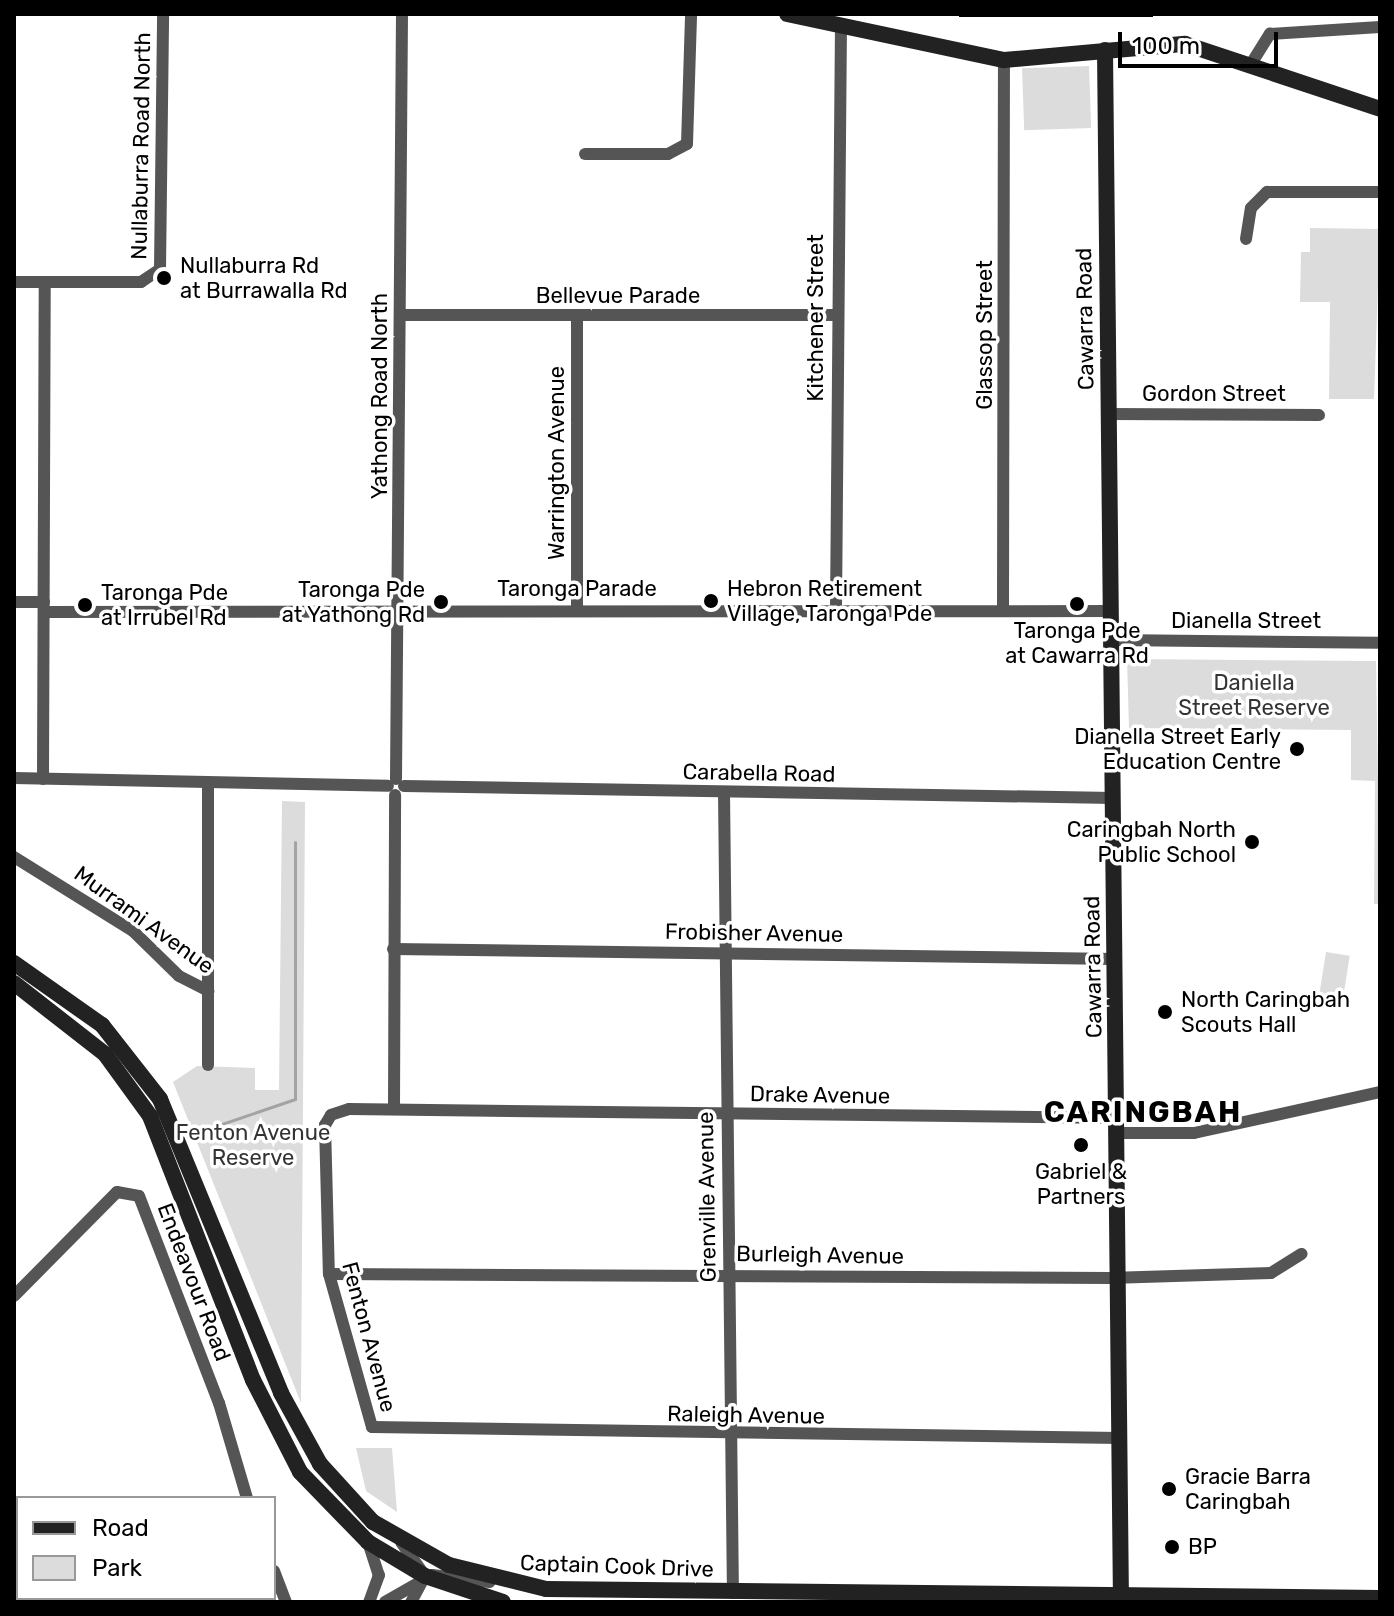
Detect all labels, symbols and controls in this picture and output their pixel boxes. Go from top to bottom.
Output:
scale bar [1122,16,1282,66]
street label: Nullaburra Road North [126,32,156,260]
text: 100 m [1132,32,1200,60]
street label: Kitchener Street [803,234,829,402]
street label: Cawarra Road [1071,248,1099,390]
place label: Nullaburra Rd at Burrawalla Rd [180,252,348,304]
street label: Glassop Street [972,260,998,410]
marker: Nullaburra Rd at Burrawalla Rd [155,269,173,287]
street label: Bellevue Parade [536,283,700,309]
street label: Yathong Road North [367,293,393,499]
street label: Warrington Avenue [544,366,570,560]
street label: Gordon Street [1142,381,1286,407]
place label: Hebron Retirement Village, Taronga Pde [727,575,933,626]
place label: Taronga Pde at Yathong Rd [281,576,425,628]
street label: Taronga Parade [497,576,657,602]
place label: Taronga Pde at Irrubel Rd [101,579,228,630]
marker: Hebron Retirement Village, Taronga Pde [702,592,720,610]
marker: Taronga Pde at Yathong Rd [432,593,450,611]
marker: Taronga Pde at Cawarra Rd [1068,595,1086,613]
marker: Taronga Pde at Irrubel Rd [76,596,94,614]
street label: Dianella Street [1171,608,1321,634]
place label: Taronga Pde at Cawarra Rd [1005,617,1149,668]
park label: Daniella Street Reserve [1178,669,1330,720]
place label: Dianella Street Early Education Centre [1074,723,1281,774]
marker: Dianella Street Early Education Centre [1288,740,1306,758]
street label: Carabella Road [682,758,836,788]
place label: Caringbah North Public School [1067,816,1236,868]
marker: Caringbah North Public School [1243,833,1261,851]
street label: Murrami Avenue [69,860,219,980]
street label: Cawarra Road [1079,896,1107,1038]
street label: Frobisher Avenue [664,918,844,948]
place label: North Caringbah Scouts Hall [1181,986,1350,1038]
marker: North Caringbah Scouts Hall [1156,1003,1174,1021]
street label: Drake Avenue [749,1081,891,1109]
district label: CARINGBAH [1044,1094,1242,1130]
street label: Grenville Avenue [692,1111,722,1283]
park label: Fenton Avenue Reserve [175,1119,331,1170]
marker: Gabriel & Partners [1072,1136,1090,1154]
place label: Gabriel & Partners [1035,1158,1127,1210]
street label: Endeavour Road [152,1199,236,1365]
street label: Burleigh Avenue [736,1240,904,1270]
street label: Fenton Avenue [336,1259,402,1415]
street label: Raleigh Avenue [667,1400,825,1430]
place label: Gracie Barra Caringbah [1185,1463,1311,1514]
marker: Gracie Barra Caringbah [1160,1480,1178,1498]
legend [16,1496,276,1600]
text: Road [92,1514,149,1542]
place label: BP [1188,1534,1217,1560]
marker: BP [1163,1538,1181,1556]
street label: Captain Cook Drive [520,1549,714,1583]
text: Park [92,1554,142,1582]

